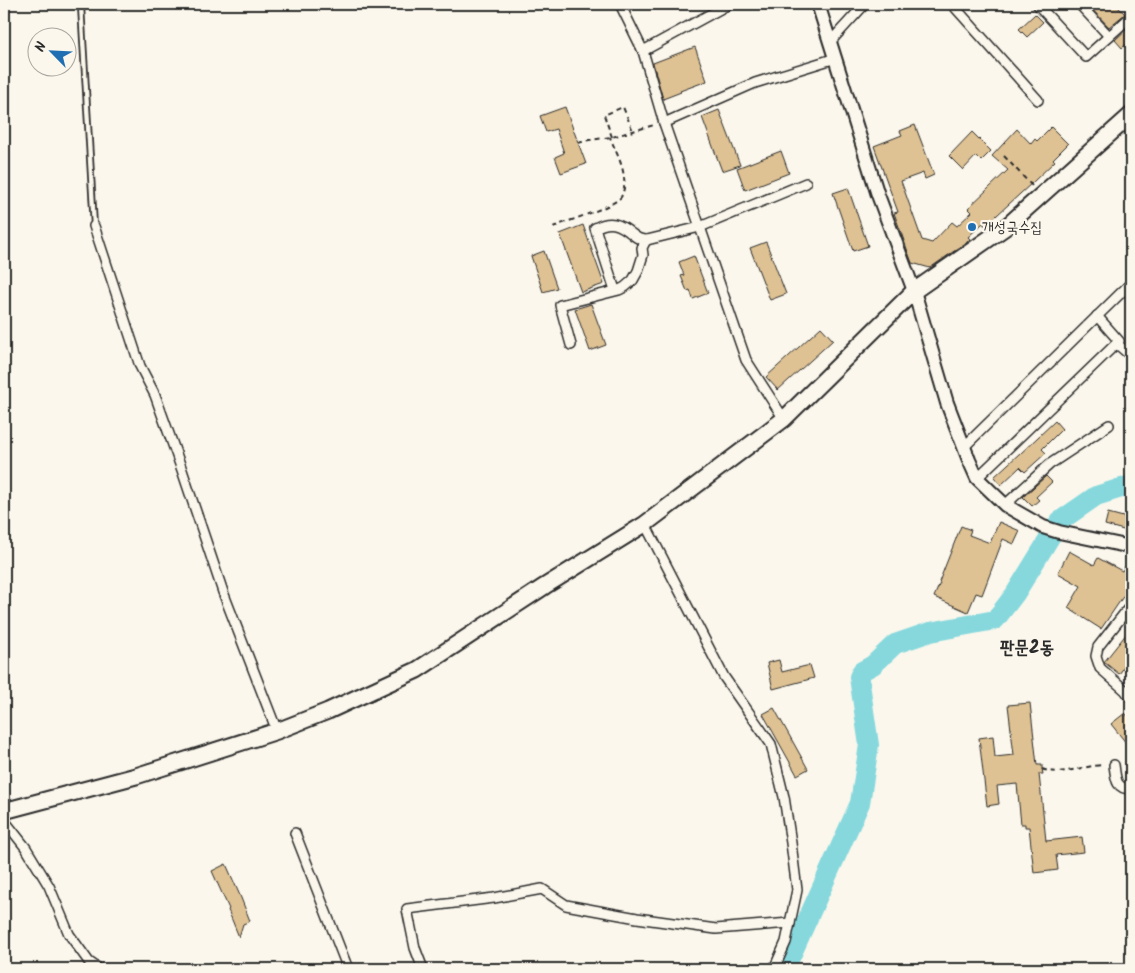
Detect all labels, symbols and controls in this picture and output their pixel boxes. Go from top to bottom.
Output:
north arrow [28,28,78,78]
text: N [29,38,53,56]
place label: 개성국수집 [982,216,1042,240]
marker: 개성국수집 [966,221,978,233]
district label: 판문2동 [1000,634,1054,663]

